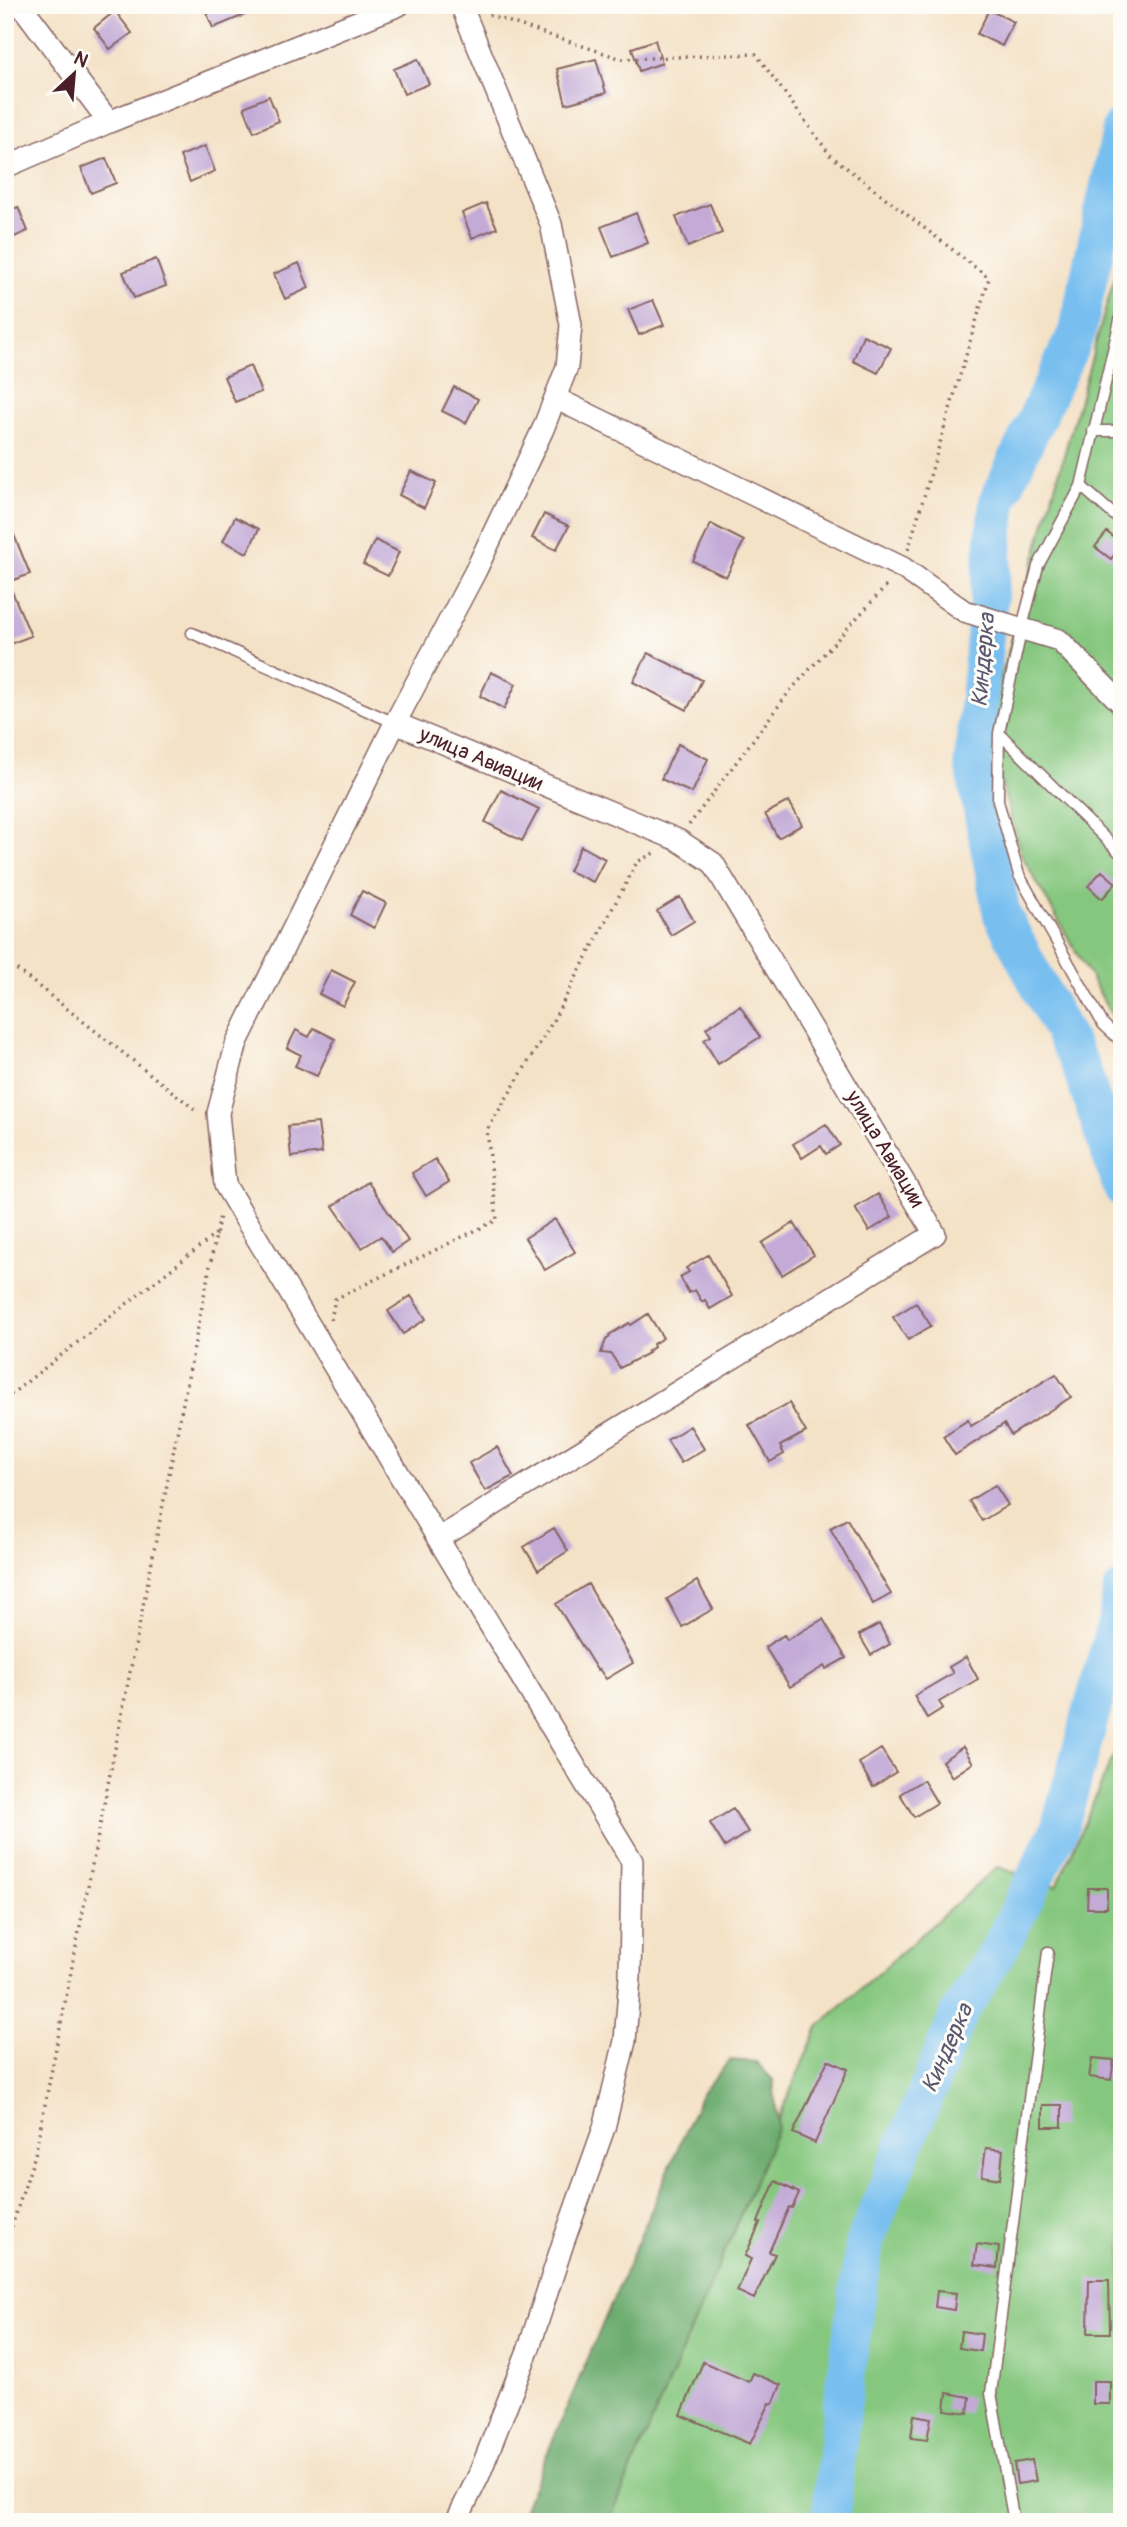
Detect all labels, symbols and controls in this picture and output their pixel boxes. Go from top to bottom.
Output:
north arrow [38,38,108,108]
text: N [70,46,92,73]
water label: Киндерка [964,611,1002,708]
street label: улица Авиации [414,720,547,797]
street label: улица Авиации [839,1085,931,1212]
water label: Киндерка [915,1998,980,2097]

